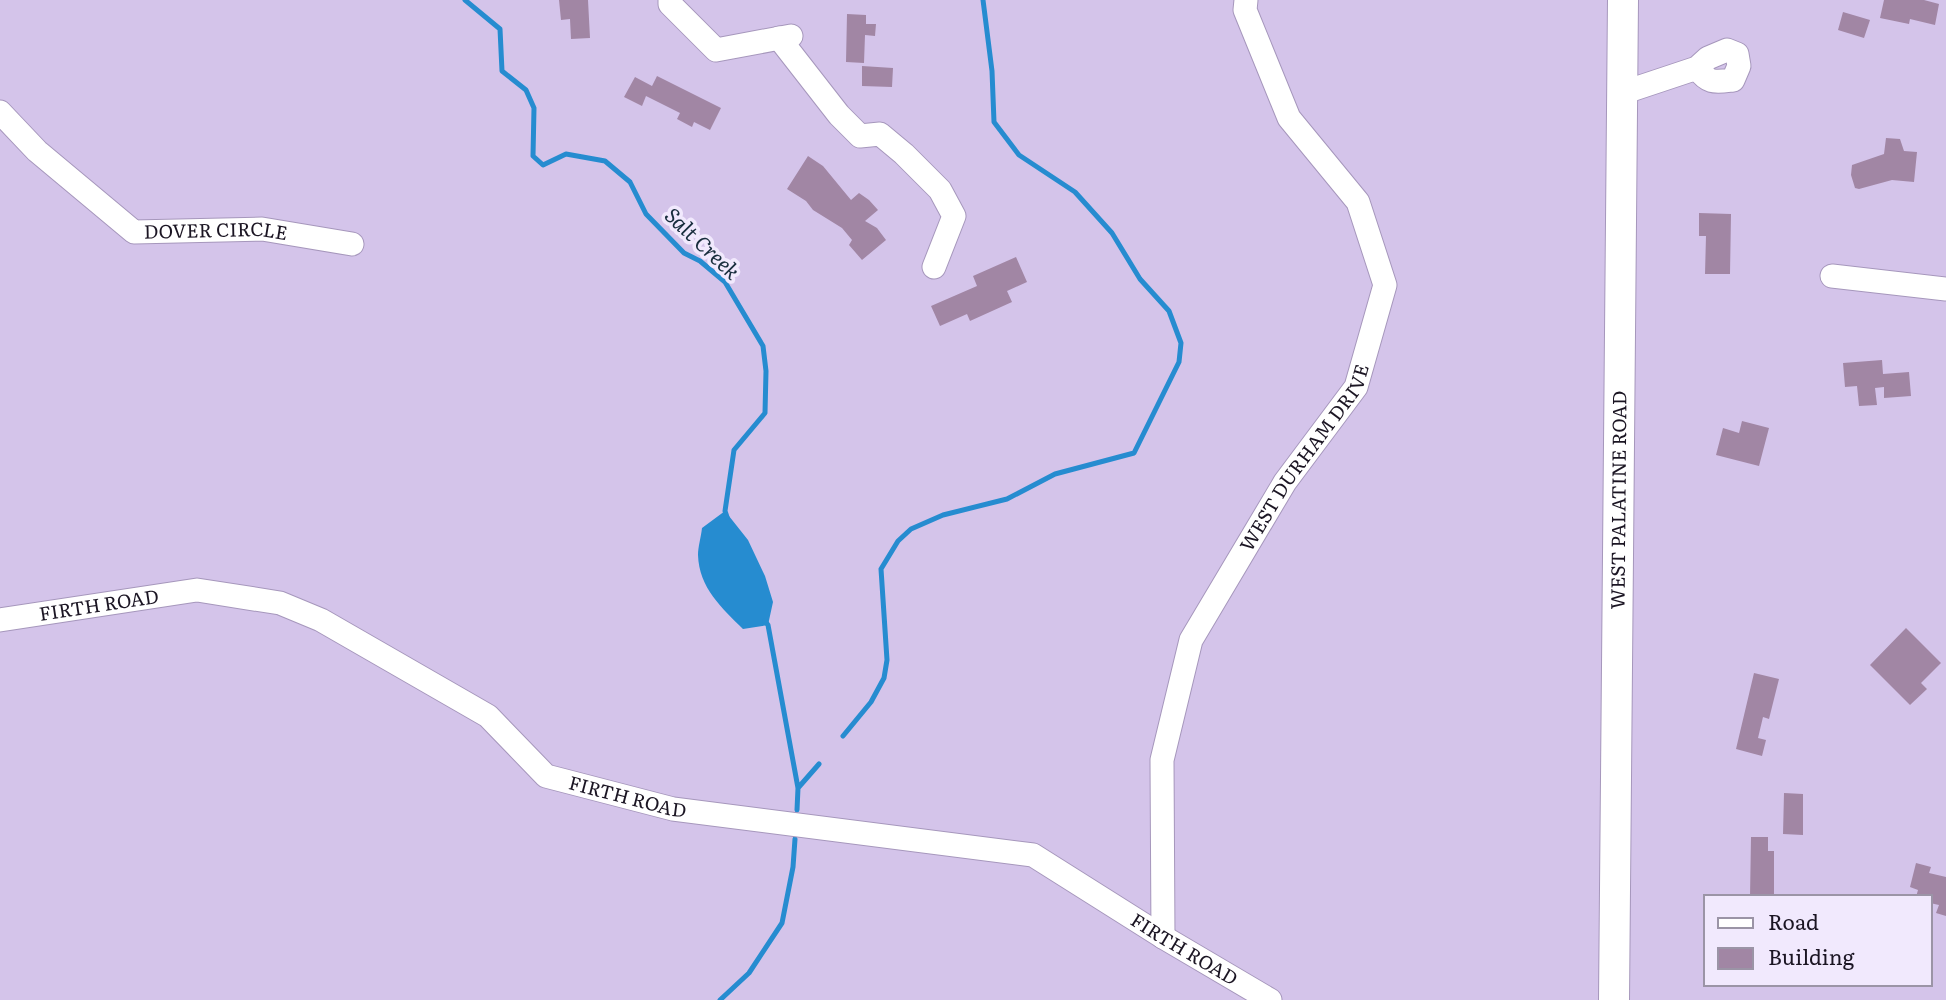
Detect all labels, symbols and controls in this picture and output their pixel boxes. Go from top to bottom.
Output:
water label: Salt Creek [659,199,749,286]
street label: DOVER CIRCLE [144,214,290,246]
street label: WEST DURHAM DRIVE [1232,360,1375,556]
street label: WEST PALATINE ROAD [1603,390,1632,610]
street label: FIRTH ROAD [37,581,160,627]
street label: FIRTH ROAD [566,767,688,824]
legend [1704,895,1932,986]
street label: FIRTH ROAD [1126,905,1244,991]
text: Road [1768,905,1819,936]
text: Building [1768,940,1855,971]

